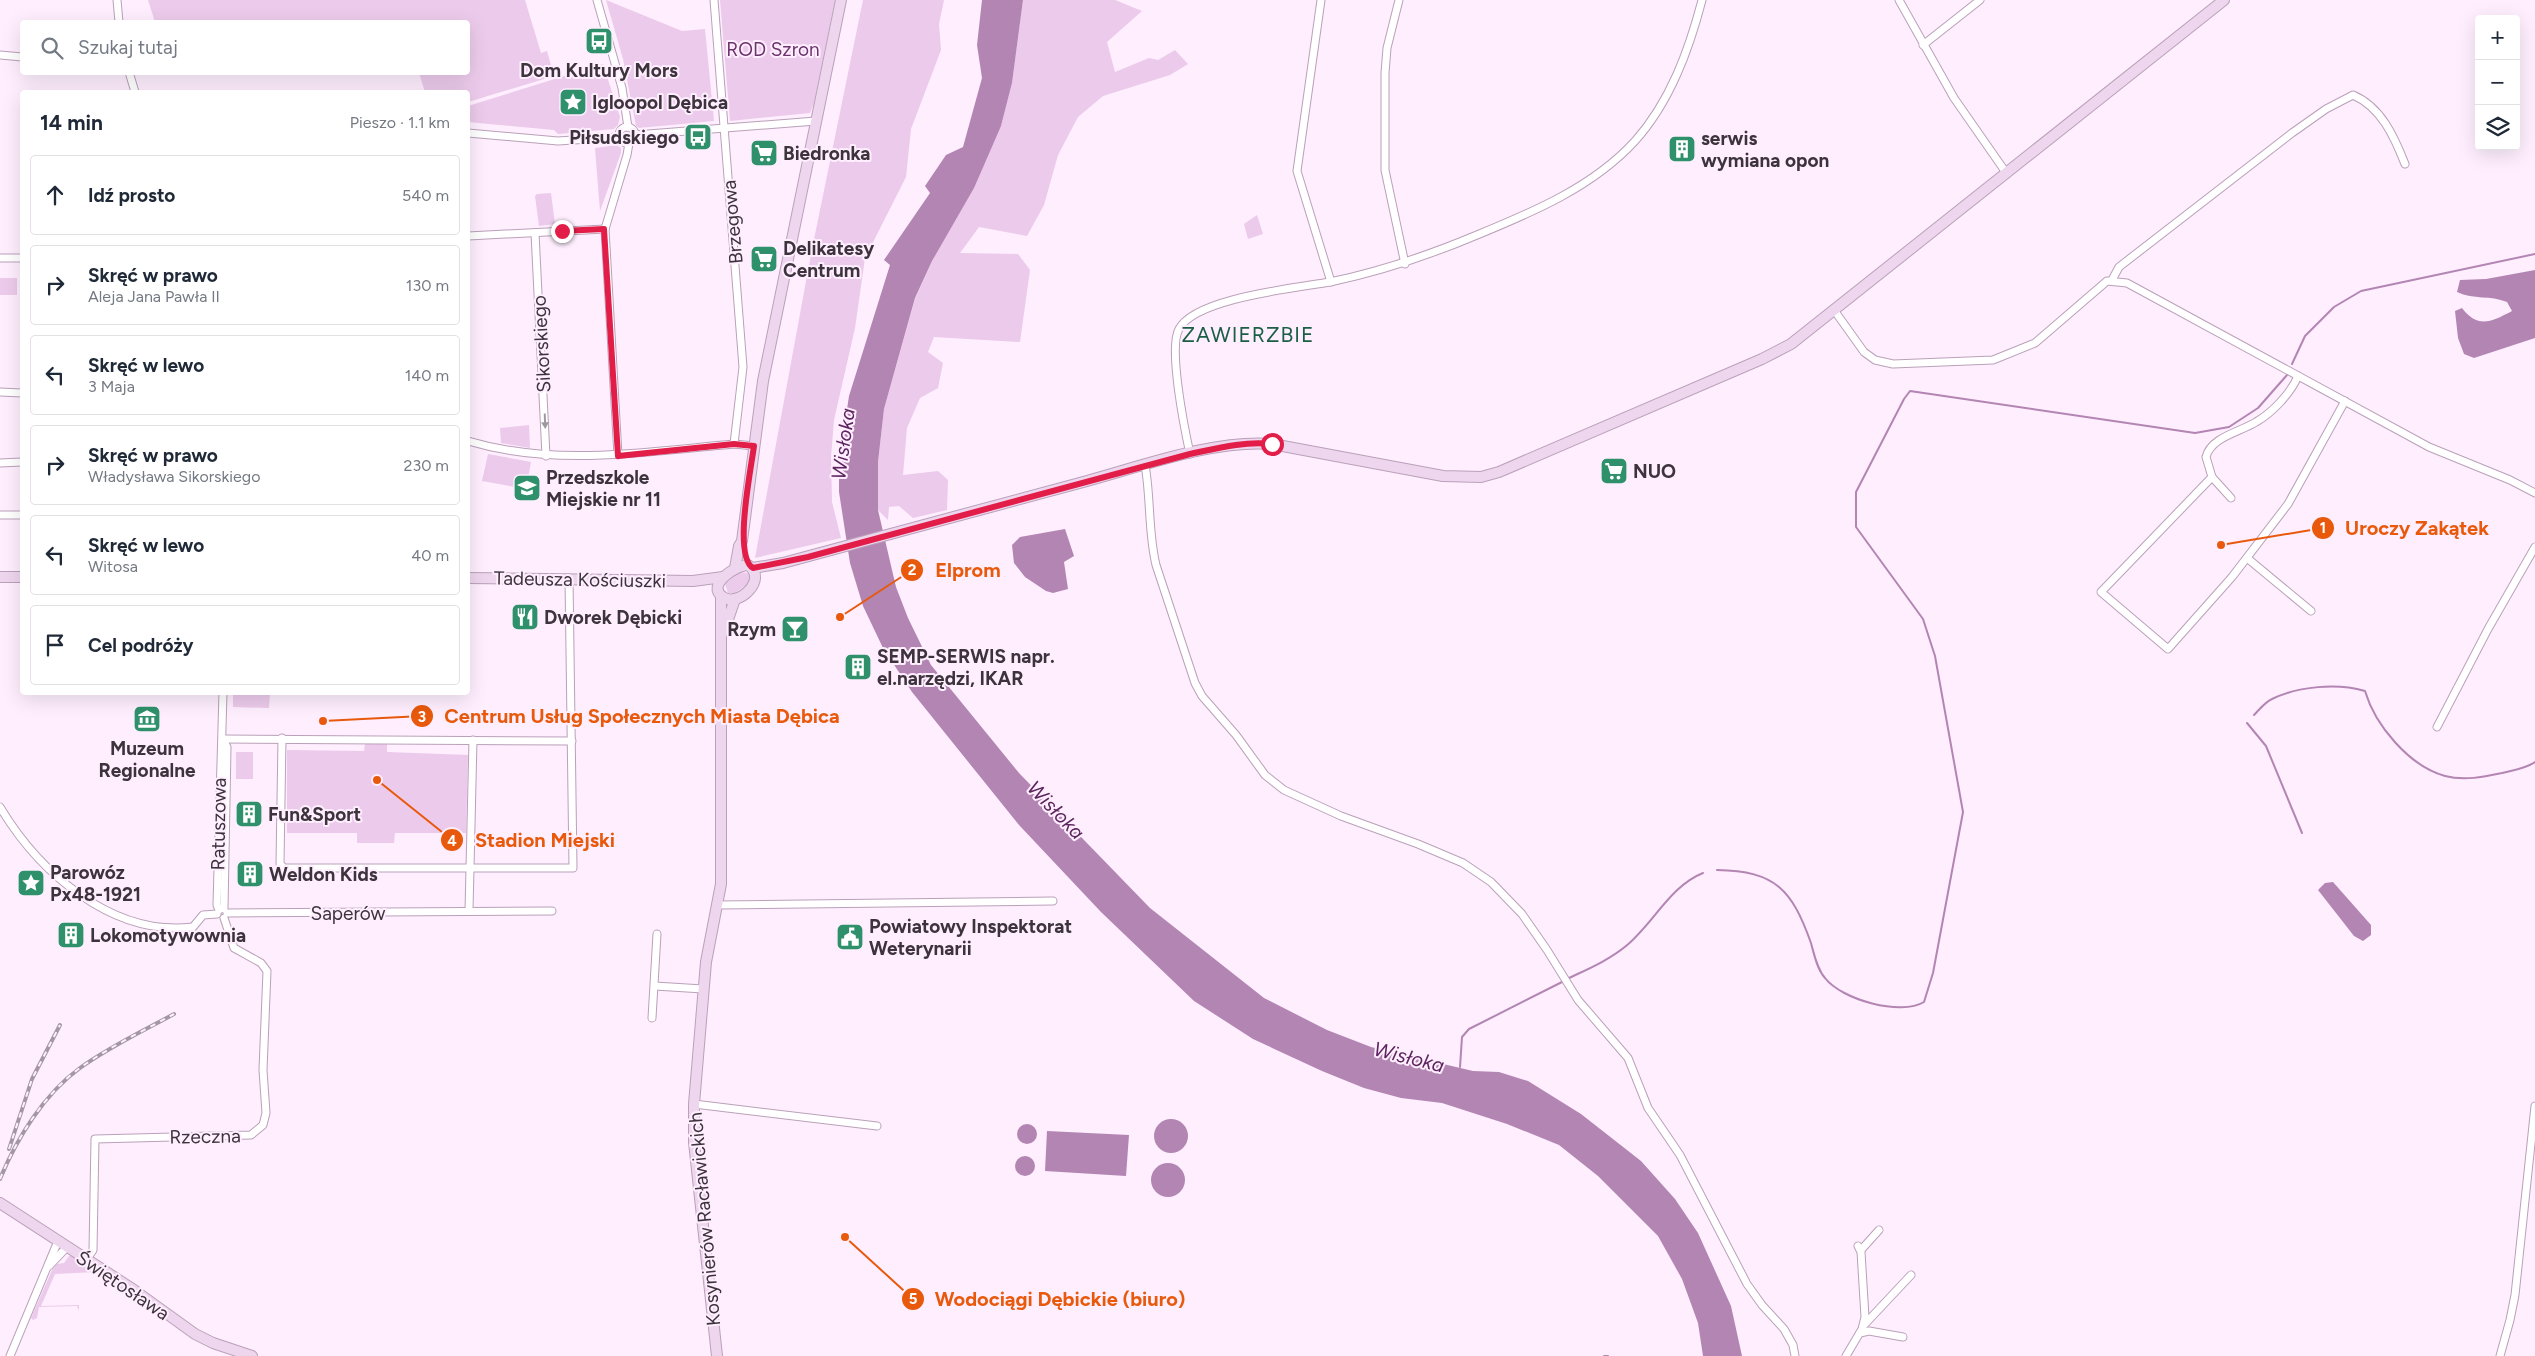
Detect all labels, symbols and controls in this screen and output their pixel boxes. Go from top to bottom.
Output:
map controls [2475,15,2520,150]
button: + [2475,15,2520,60]
search box [20,20,470,75]
bus stop icon: Dom Kultury Mors [584,26,614,56]
icon: search [38,34,66,62]
text: Szukaj tutaj [78,36,178,59]
park label: ROD Szron [726,38,820,61]
place label: Dom Kultury Mors [520,59,678,82]
button: − [2475,60,2520,105]
place icon: Igloopol Dębica [558,87,588,117]
place label: Igloopol Dębica [592,91,728,114]
button: layers [2475,105,2520,150]
text: 14 min [40,110,103,135]
text: Pieszo · 1.1 km [350,113,450,132]
bus stop icon: Piłsudskiego [683,122,713,152]
place label: Piłsudskiego [569,126,679,149]
place label: serwis wymiana opon [1701,127,1829,172]
building icon: serwis wymiana opon [1667,134,1697,164]
supermarket icon: Biedronka [749,138,779,168]
place label: Biedronka [783,142,870,165]
street label: Brzegowa [717,179,748,265]
icon: ahead [41,181,69,209]
text: Idź prosto [88,184,175,207]
text: 540 m [402,186,449,205]
route end [551,220,574,243]
place label: Delikatesy Centrum [783,237,874,282]
supermarket icon: Delikatesy Centrum [749,244,779,274]
text: Skręć w prawo [88,264,218,287]
icon: right [41,271,69,299]
text: 130 m [406,276,449,295]
text: Aleja Jana Pawła II [88,287,220,306]
street label: Sikorskiego [527,295,556,393]
district label: ZAWIERZBIE [1182,322,1314,347]
text: Skręć w lewo [88,354,204,377]
icon: left [41,361,69,389]
text: 140 m [405,366,449,385]
text: 3 Maja [88,377,135,396]
water label: Wisłoka [826,407,860,481]
one-way arrow [541,413,549,429]
route start [1261,433,1284,456]
text: Skręć w prawo [88,444,218,467]
icon: right [41,451,69,479]
text: 230 m [404,456,449,475]
supermarket icon: NUO [1599,456,1629,486]
place label: NUO [1633,460,1676,483]
place label: Przedszkole Miejskie nr 11 [546,466,661,511]
text: Władysława Sikorskiego [88,467,260,486]
school or university icon: Przedszkole Miejskie nr 11 [512,473,542,503]
callout: Uroczy Zakątek [2310,511,2499,546]
text: Uroczy Zakątek [2345,516,2489,540]
text: 1 [2320,519,2326,537]
text: Skręć w lewo [88,534,204,557]
icon: left [41,541,69,569]
text: 40 m [411,546,449,565]
callout: Elprom [900,552,1010,587]
text: Witosa [88,557,138,576]
text: Elprom [935,558,1001,582]
text: 2 [908,561,917,579]
street label: Tadeusza Kościuszki [494,566,666,593]
restaurant icon: Dworek Dębicki [510,602,540,632]
place label: Dworek Dębicki [544,606,682,629]
bar icon: Rzym [780,614,810,644]
place label: Rzym [727,618,776,641]
icon: arrive [41,631,69,659]
text: Cel podróży [88,634,194,657]
place label: SEMP-SERWIS napr. el.narzędzi, IKAR [877,645,1055,690]
building icon: SEMP-SERWIS napr. el.narzędzi, IKAR [843,652,873,682]
callout: Centrum Usług Społecznych Miasta Dębica [410,699,850,734]
museum icon: Muzeum Regionalne [132,704,162,734]
text: Centrum Usług Społecznych Miasta Dębica [444,704,840,728]
text: 3 [418,708,426,726]
place label: Muzeum Regionalne [98,737,196,782]
water label: Wisłoka [1022,776,1090,844]
street label: Ratuszowa [206,777,231,871]
building icon: Fun&Sport [234,799,264,829]
place label: Fun&Sport [268,803,361,826]
callout: Stadion Miejski [439,823,625,858]
text: Stadion Miejski [475,828,615,852]
text: 4 [447,832,457,850]
building icon: Weldon Kids [235,859,265,889]
place label: Parowóz Px48-1921 [50,861,141,906]
place label: Weldon Kids [269,863,378,886]
place icon: Parowóz Px48-1921 [16,868,46,898]
street label: Saperów [310,902,386,925]
place label: Powiatowy Inspektorat Weterynarii [869,915,1072,960]
building icon: Lokomotywownia [56,920,86,950]
public building icon: Powiatowy Inspektorat Weterynarii [835,922,865,952]
place label: Lokomotywownia [90,924,246,947]
water label: Wisłoka [1371,1037,1447,1077]
street label: Kosynierów Racławickich [684,1111,725,1327]
street label: Rzeczna [169,1124,241,1149]
street label: Świętosława [72,1246,174,1325]
callout: Wodociągi Dębickie (biuro) [900,1281,1196,1316]
text: Wodociągi Dębickie (biuro) [935,1287,1185,1311]
text: 5 [909,1290,918,1308]

